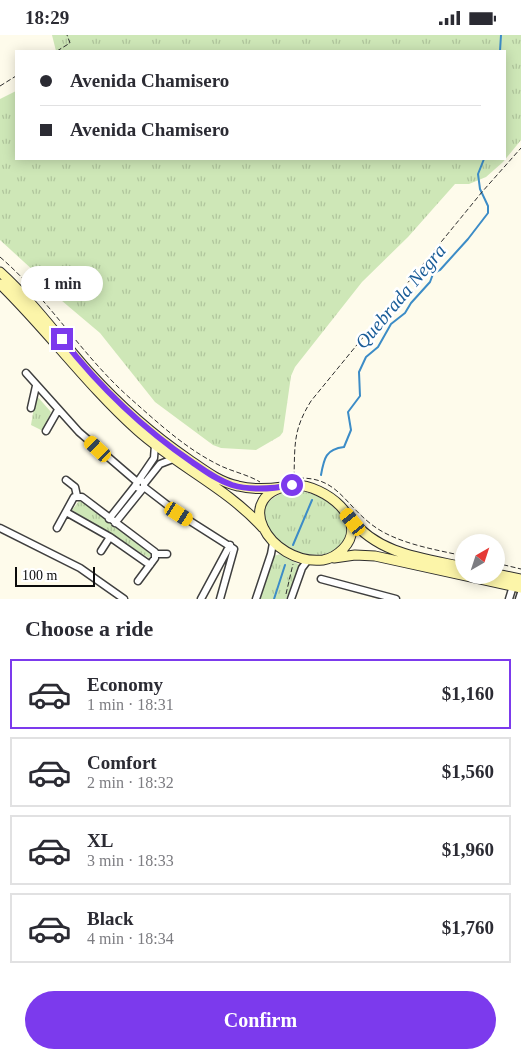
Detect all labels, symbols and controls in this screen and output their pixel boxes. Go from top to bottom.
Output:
text: 18:29 [25,7,69,28]
text: Avenida Chamisero [70,70,229,91]
text: Avenida Chamisero [70,119,229,140]
water label: Quebrada Negra [351,240,450,353]
callout: 1 min [21,267,103,301]
text: 1 min [43,275,81,292]
route end [51,328,73,350]
car [81,433,114,465]
route start [281,474,303,496]
car [162,500,195,528]
car [337,506,368,538]
north arrow [455,534,505,584]
map controls [455,534,505,584]
scale bar [15,564,95,587]
text: 100 m [22,568,57,583]
text: Choose a ride [25,616,153,641]
icon: car [27,672,72,717]
text: Economy [87,674,163,695]
text: $1,160 [442,683,494,704]
text: 1 min · 18:31 [87,696,174,713]
icon: car [27,750,72,795]
text: Comfort [87,752,157,773]
text: $1,560 [442,761,494,782]
text: 2 min · 18:32 [87,774,174,791]
icon: car [27,828,72,873]
text: XL [87,830,113,851]
text: $1,960 [442,839,494,860]
text: 3 min · 18:33 [87,852,174,869]
icon: car [27,906,72,951]
text: Black [87,908,133,929]
text: $1,760 [442,917,494,938]
text: 4 min · 18:34 [87,930,174,947]
button: Confirm [25,991,496,1049]

